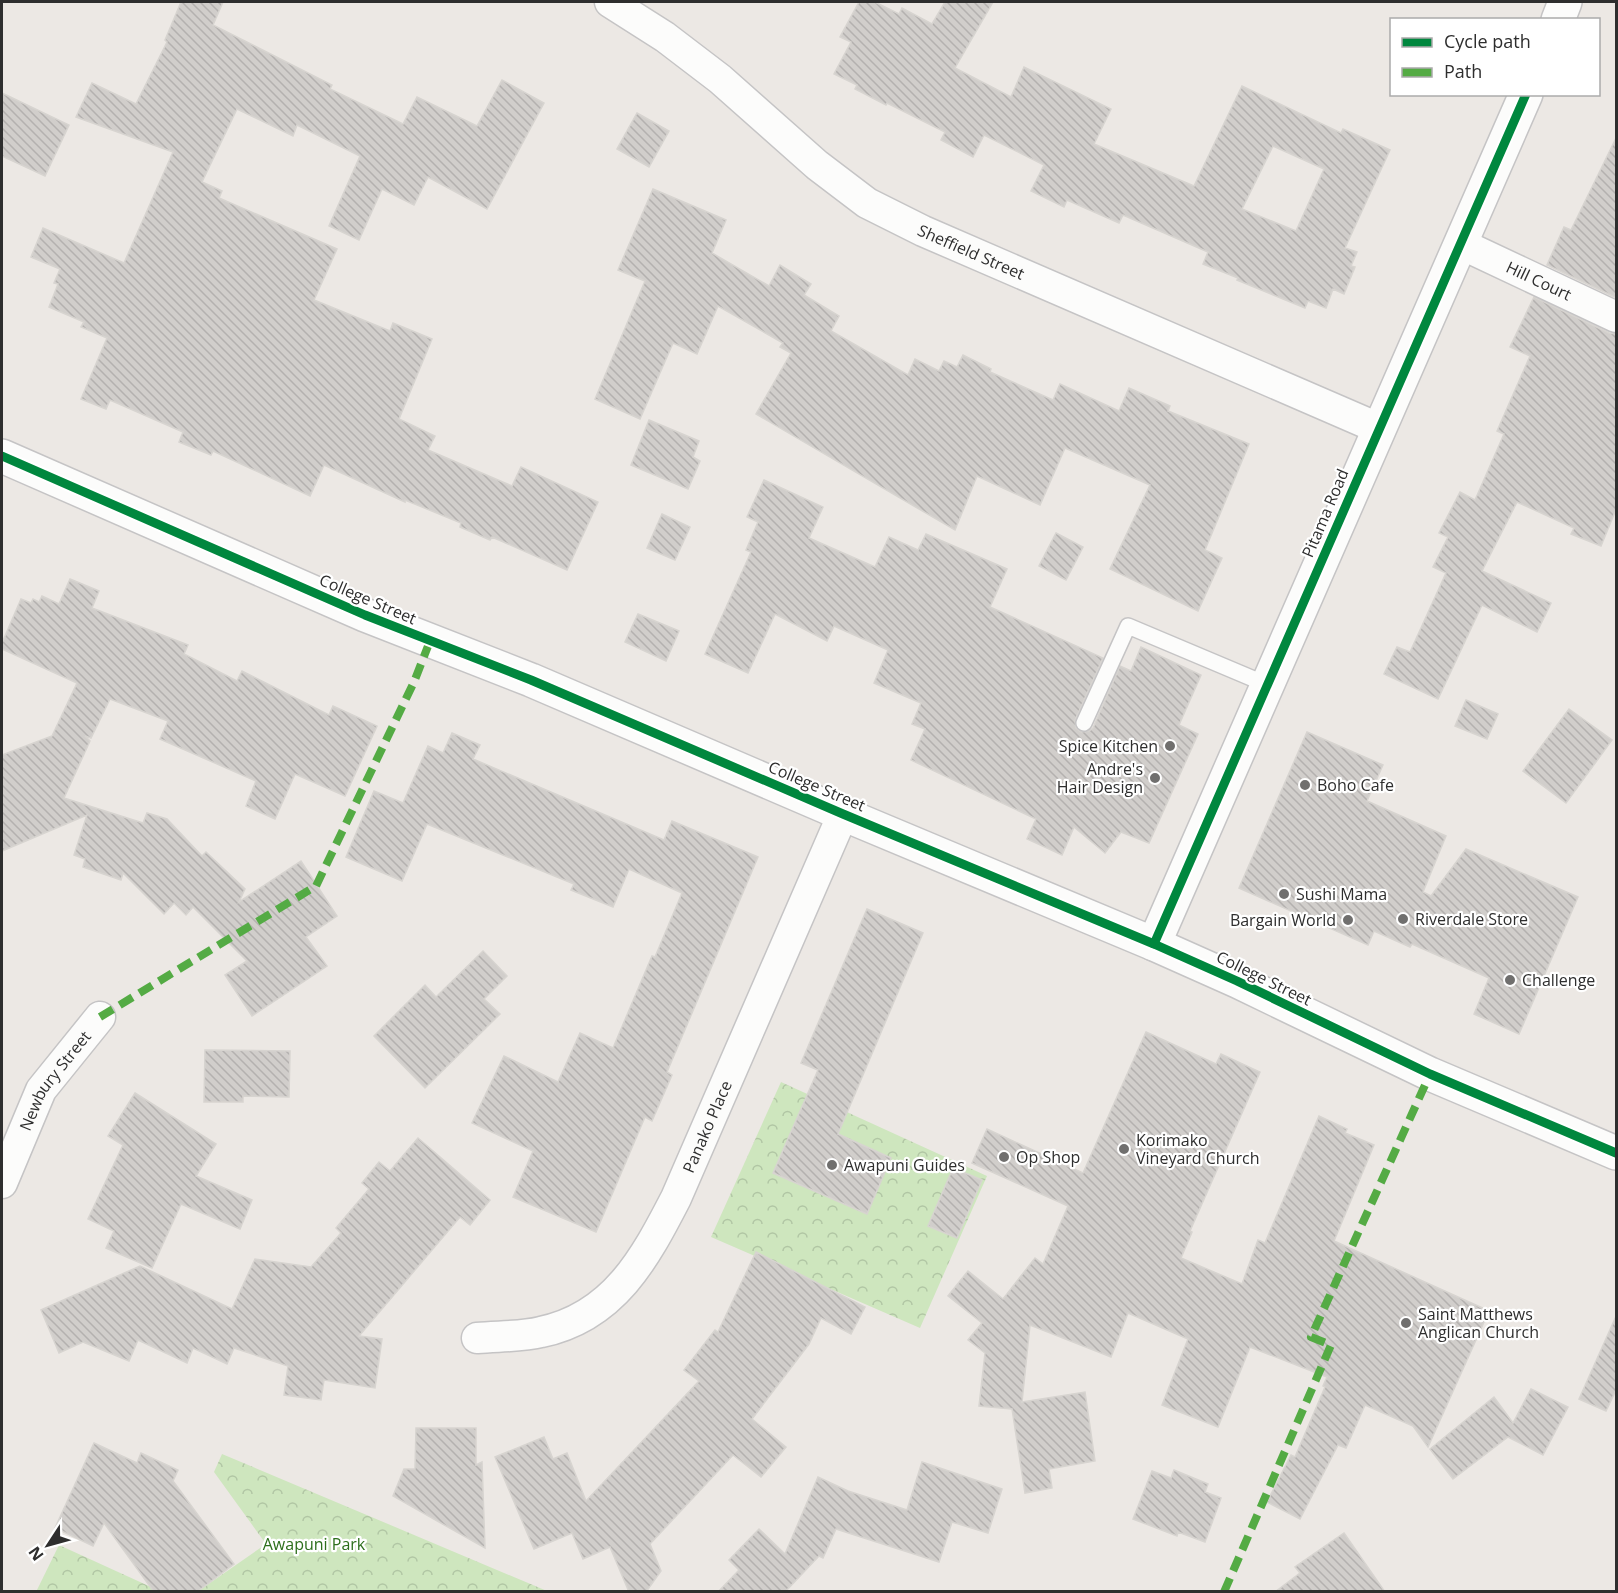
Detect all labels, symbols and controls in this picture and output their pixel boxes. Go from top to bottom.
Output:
legend [1390,18,1600,96]
text: Cycle path [1444,29,1531,53]
text: Path [1444,59,1482,83]
street label: Sheffield Street [914,219,1028,285]
street label: Hill Court [1503,256,1575,306]
street label: Pitama Road [1296,465,1354,561]
street label: College Street [316,569,420,629]
place label: Spice Kitchen [1059,735,1158,757]
marker: Spice Kitchen [1163,739,1177,753]
street label: College Street [765,756,869,816]
place label: Andre's Hair Design [1057,758,1143,798]
marker: Andre's Hair Design [1148,771,1162,785]
place label: Boho Cafe [1317,774,1394,796]
marker: Boho Cafe [1298,778,1312,792]
place label: Sushi Mama [1296,883,1387,905]
marker: Sushi Mama [1277,887,1291,901]
place label: Riverdale Store [1415,908,1528,930]
place label: Bargain World [1230,909,1336,931]
marker: Riverdale Store [1396,912,1410,926]
marker: Bargain World [1341,913,1355,927]
street label: College Street [1213,945,1316,1011]
place label: Challenge [1522,969,1595,991]
marker: Challenge [1503,973,1517,987]
street label: Newbury Street [14,1026,96,1134]
street label: Panako Place [677,1077,737,1176]
place label: Korimako Vineyard Church [1136,1129,1259,1169]
marker: Korimako Vineyard Church [1117,1142,1131,1156]
place label: Op Shop [1016,1146,1080,1168]
marker: Op Shop [997,1150,1011,1164]
place label: Awapuni Guides [844,1154,965,1176]
marker: Awapuni Guides [825,1158,839,1172]
place label: Saint Matthews Anglican Church [1418,1303,1539,1343]
marker: Saint Matthews Anglican Church [1399,1316,1413,1330]
north arrow [18,1515,78,1575]
park label: Awapuni Park [263,1533,366,1555]
text: N [23,1542,49,1566]

